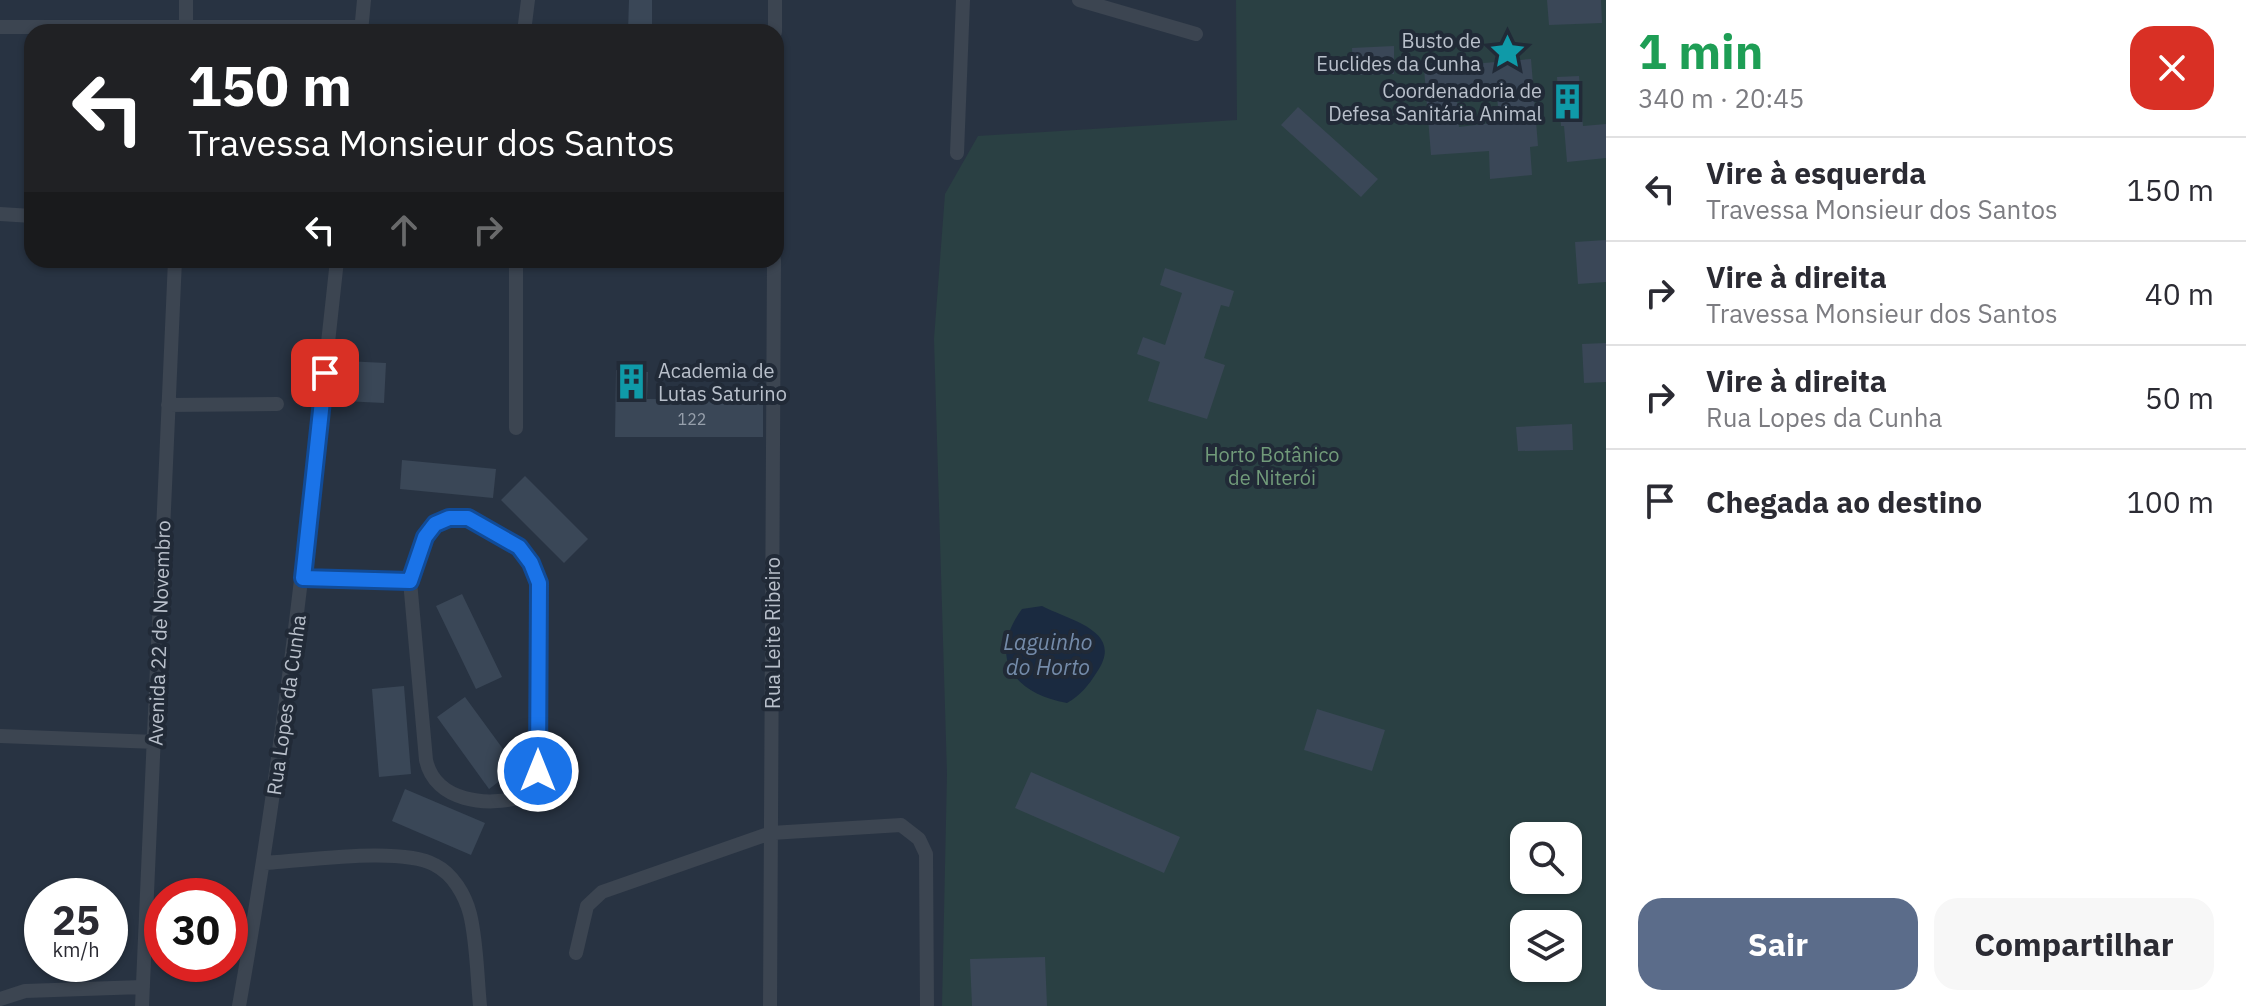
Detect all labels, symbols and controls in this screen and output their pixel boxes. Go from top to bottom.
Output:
text: 1 min [1638,20,1763,82]
button: close [2130,26,2214,110]
place label: Busto de Euclides da Cunha [1316,27,1481,77]
place icon: Busto de Euclides da Cunha [1488,33,1526,71]
text: 150 m [188,49,352,121]
icon: left [56,56,160,160]
place label: Coordenadoria de Defesa Sanitária Animal [1328,77,1542,127]
text: 340 m · 20:45 [1638,81,1804,115]
building icon: Coordenadoria de Defesa Sanitária Animal [1549,82,1587,120]
text: Travessa Monsieur dos Santos [188,119,675,166]
text: Vire à esquerda [1706,153,1926,192]
icon: left [1638,167,1682,211]
text: 150 m [2127,170,2214,209]
text: Travessa Monsieur dos Santos [1706,192,2058,226]
icon: left [298,208,342,252]
icon: ahead [382,208,426,252]
icon: right [466,208,510,252]
text: Vire à direita [1706,257,1887,296]
icon: right [1638,271,1682,315]
text: 40 m [2145,274,2214,313]
text: Travessa Monsieur dos Santos [1706,296,2058,330]
pin [291,339,359,407]
icon: arrive [303,351,347,395]
place label: Academia de Lutas Saturino [658,357,787,407]
text: Vire à direita [1706,361,1887,400]
building icon: Academia de Lutas Saturino [613,363,651,401]
icon: right [1638,375,1682,419]
text: 50 m [2145,378,2214,417]
text: Rua Lopes da Cunha [1706,400,1942,434]
house number: 122 [678,409,706,429]
park label: Horto Botânico de Niterói [1204,441,1340,491]
icon: arrive [1638,479,1682,523]
text: Chegada ao destino [1706,482,1982,521]
text: 100 m [2127,482,2214,521]
street label: Avenida 22 de Novembro [142,520,176,746]
street label: Rua Leite Ribeiro [759,557,786,709]
street label: Rua Lopes da Cunha [260,613,312,797]
water label: Laguinho do Horto [1003,627,1093,681]
position arrow [496,729,580,813]
map controls [1510,822,1582,982]
button: search [1510,822,1582,894]
speed limit sign: 30 [144,878,248,982]
text: 25 [52,894,100,946]
button: Sair [1638,898,1918,990]
button: Compartilhar [1934,898,2214,990]
button: layers [1510,910,1582,982]
text: km/h [52,936,100,963]

